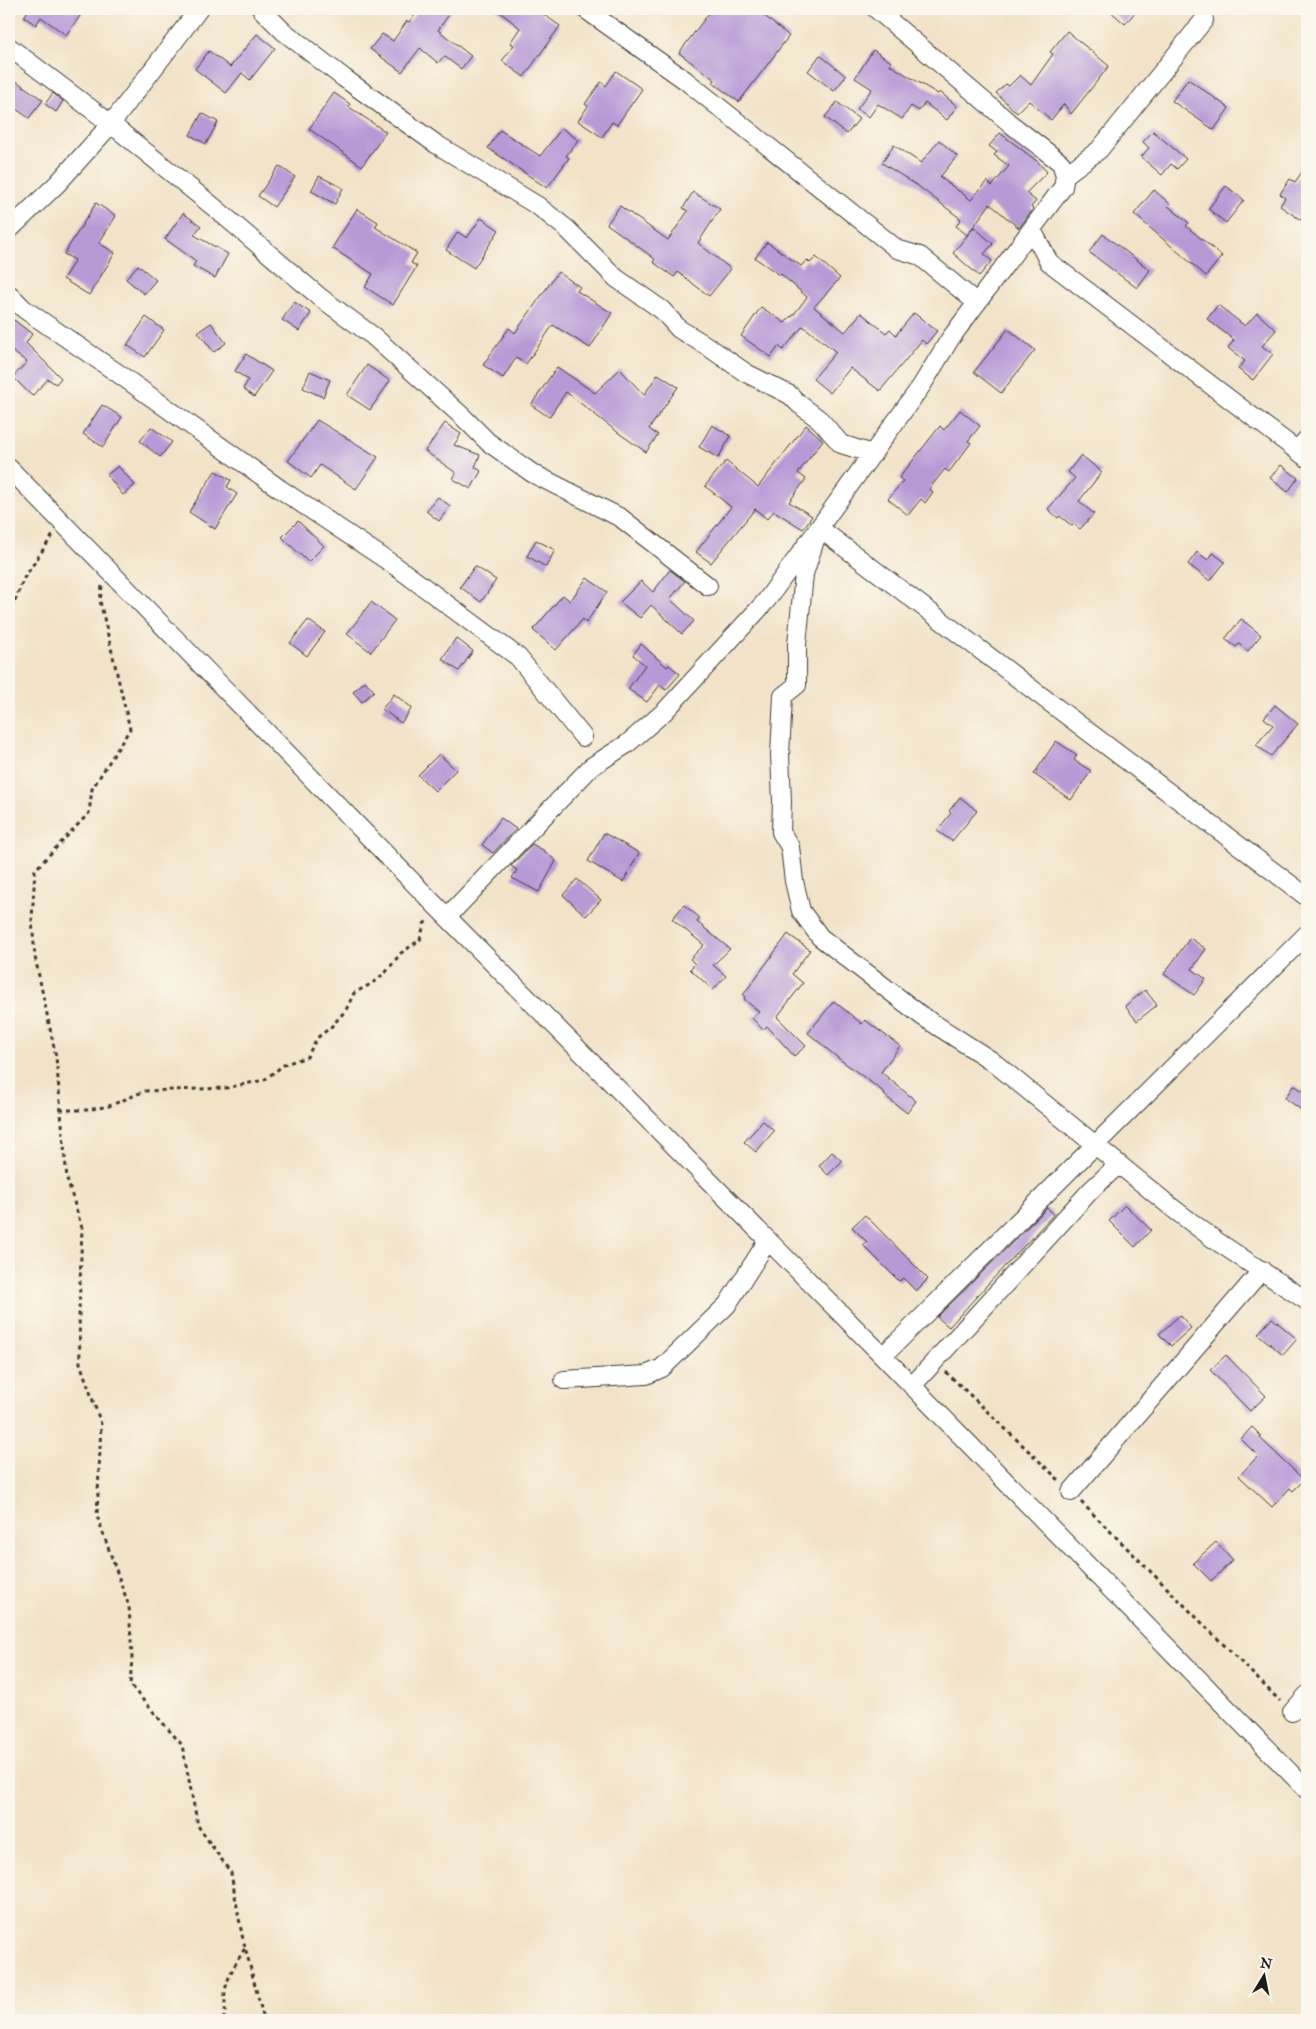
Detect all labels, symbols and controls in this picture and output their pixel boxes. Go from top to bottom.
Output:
north arrow [1238,1952,1288,2002]
text: N [1259,1954,1274,1973]

